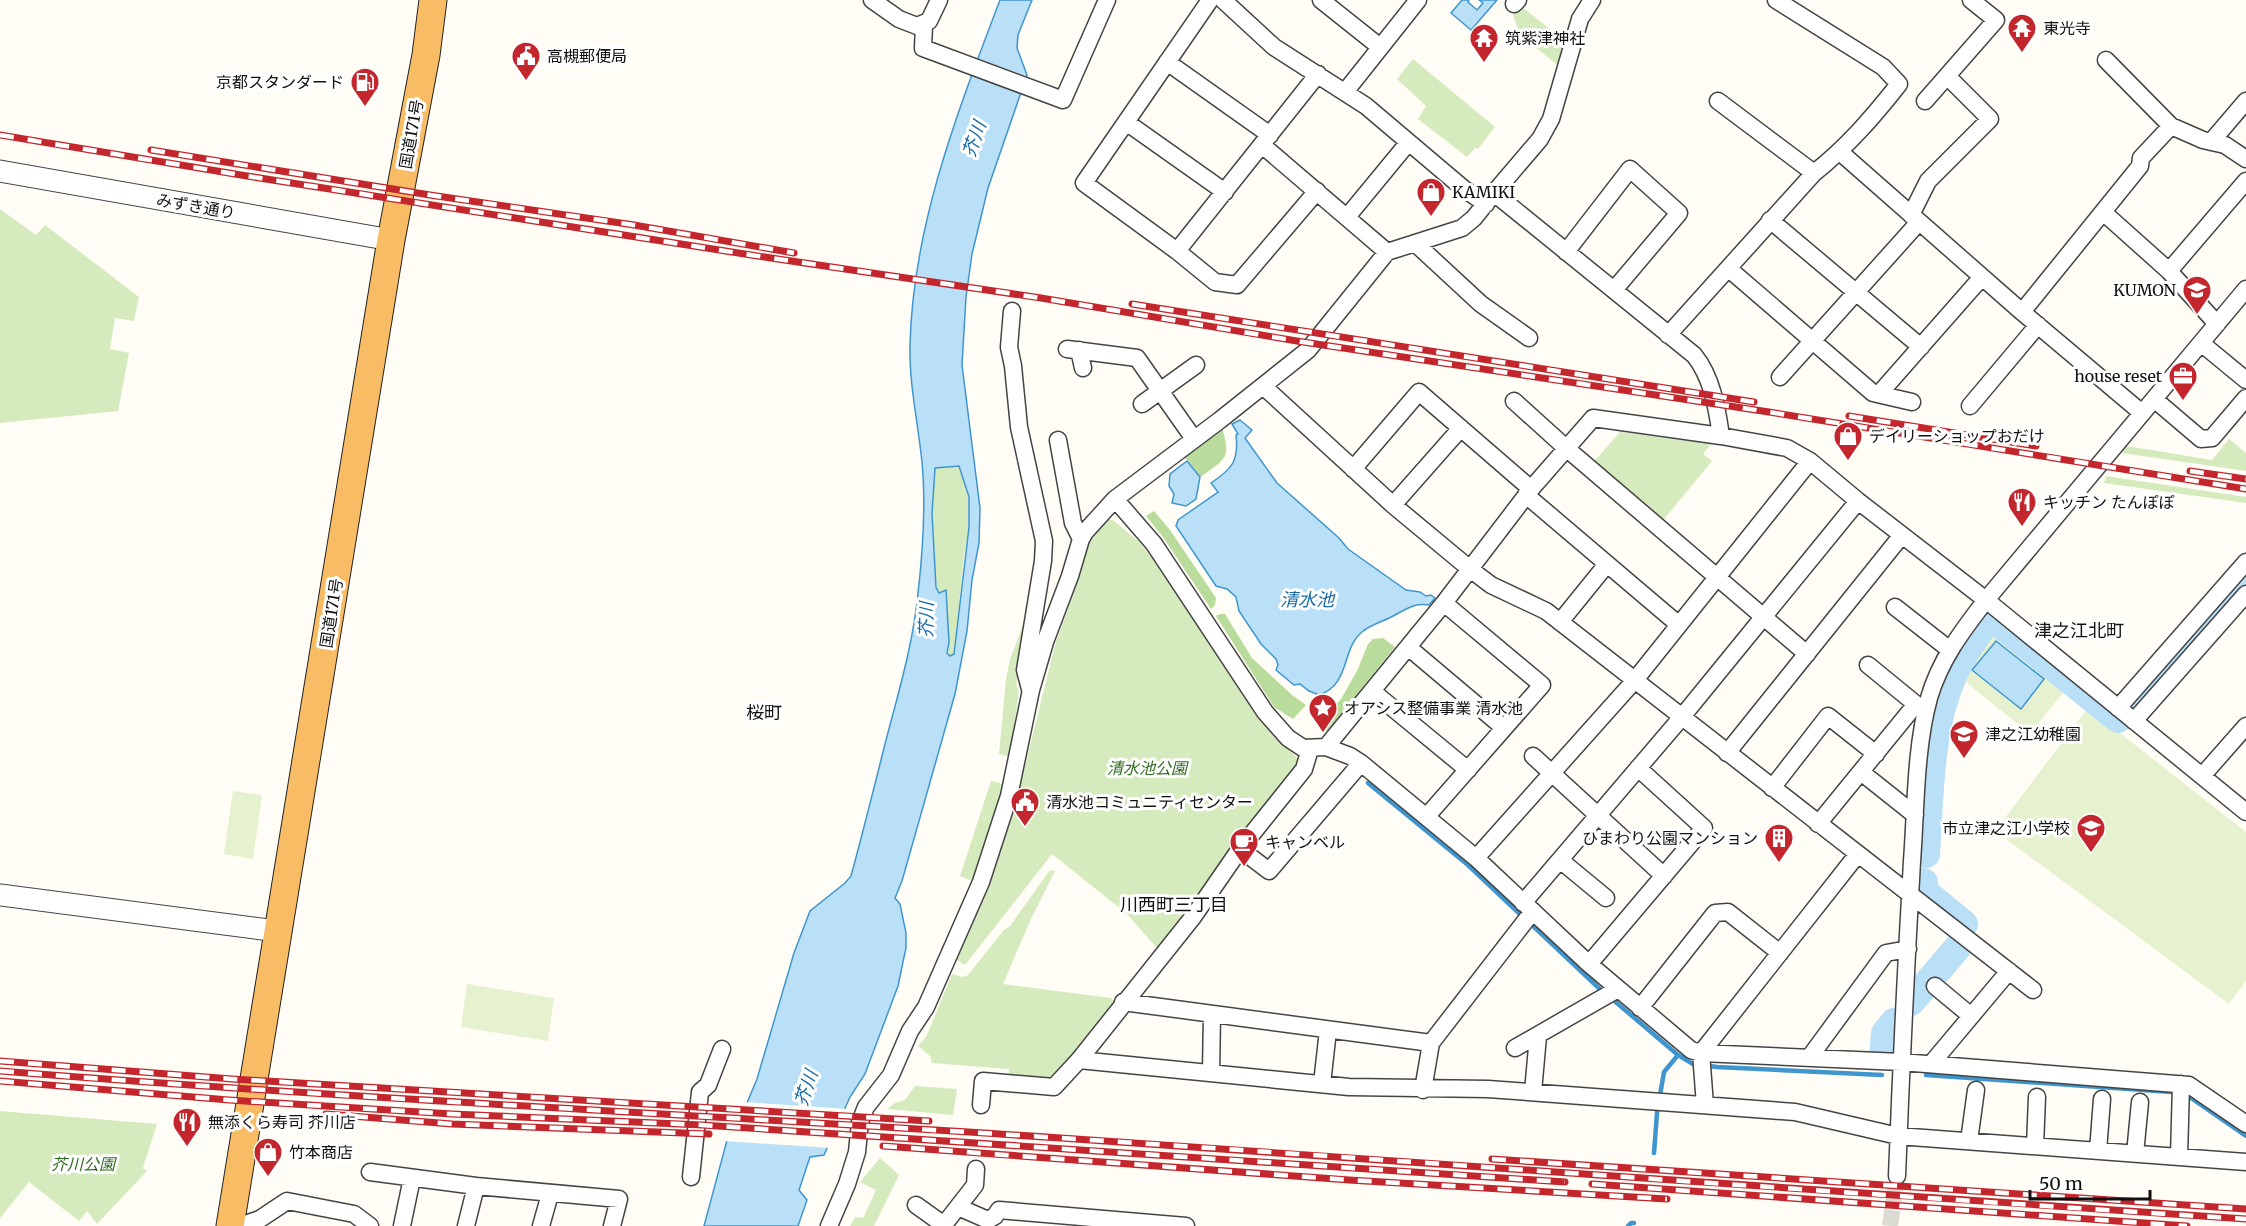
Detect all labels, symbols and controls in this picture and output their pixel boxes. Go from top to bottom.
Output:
temple icon: 東光寺 [2006,12,2038,54]
place label: 東光寺 [2043,18,2091,38]
temple icon: 筑紫津神社 [1468,22,1500,64]
place label: 筑紫津神社 [1505,28,1585,48]
public building icon: 高槻郵便局 [510,40,542,82]
place label: 高槻郵便局 [547,46,627,66]
fuel station icon: 京都スタンダード [349,66,381,108]
place label: 京都スタンダード [216,72,344,92]
street label: 国道171号 [395,98,427,170]
water label: 芥川 [957,116,991,160]
shop icon: KAMIKI [1415,176,1447,218]
place label: KAMIKI [1452,182,1515,202]
street label: みずき通り [155,189,237,223]
school or university icon: KUMON [2181,274,2213,316]
place label: KUMON [2113,280,2177,300]
office icon: house reset [2167,360,2199,402]
place label: house reset [2074,366,2163,386]
shop icon: デイリーショップおだけ [1832,420,1864,462]
place label: デイリーショップおだけ [1869,426,2045,446]
restaurant icon: キッチン たんぽぽ [2006,486,2038,528]
place label: キッチン たんぽぽ [2043,492,2175,512]
street label: 国道171号 [316,577,346,649]
water label: 清水池 [1280,588,1336,611]
water label: 芥川 [914,600,938,638]
district label: 津之江北町 [2034,619,2124,642]
place icon: オアシス整備事業 清水池 [1307,692,1339,734]
place label: オアシス整備事業 清水池 [1344,698,1523,718]
district label: 桜町 [746,701,782,724]
school or university icon: 津之江幼稚園 [1948,718,1980,760]
place label: 津之江幼稚園 [1985,724,2081,744]
park label: 清水池公園 [1107,758,1189,778]
public building icon: 清水池コミュニティセンター [1009,786,1041,828]
place label: 清水池コミュニティセンター [1046,792,1253,812]
school or university icon: 市立津之江小学校 [2075,812,2107,854]
place label: 市立津之江小学校 [1942,818,2070,838]
building icon: ひまわり公園マンション [1763,822,1795,864]
cafe icon: キャンベル [1228,826,1260,868]
place label: ひまわり公園マンション [1582,828,1758,848]
place label: キャンベル [1265,832,1345,852]
district label: 川西町三丁目 [1120,893,1228,916]
water label: 芥川 [790,1065,823,1109]
restaurant icon: 無添くら寿司 芥川店 [171,1106,203,1148]
place label: 無添くら寿司 芥川店 [208,1112,356,1132]
shop icon: 竹本商店 [252,1136,284,1178]
place label: 竹本商店 [289,1142,353,1162]
park label: 芥川公園 [51,1154,117,1174]
scale bar [2030,1163,2150,1201]
text: 50 m [2039,1172,2083,1195]

